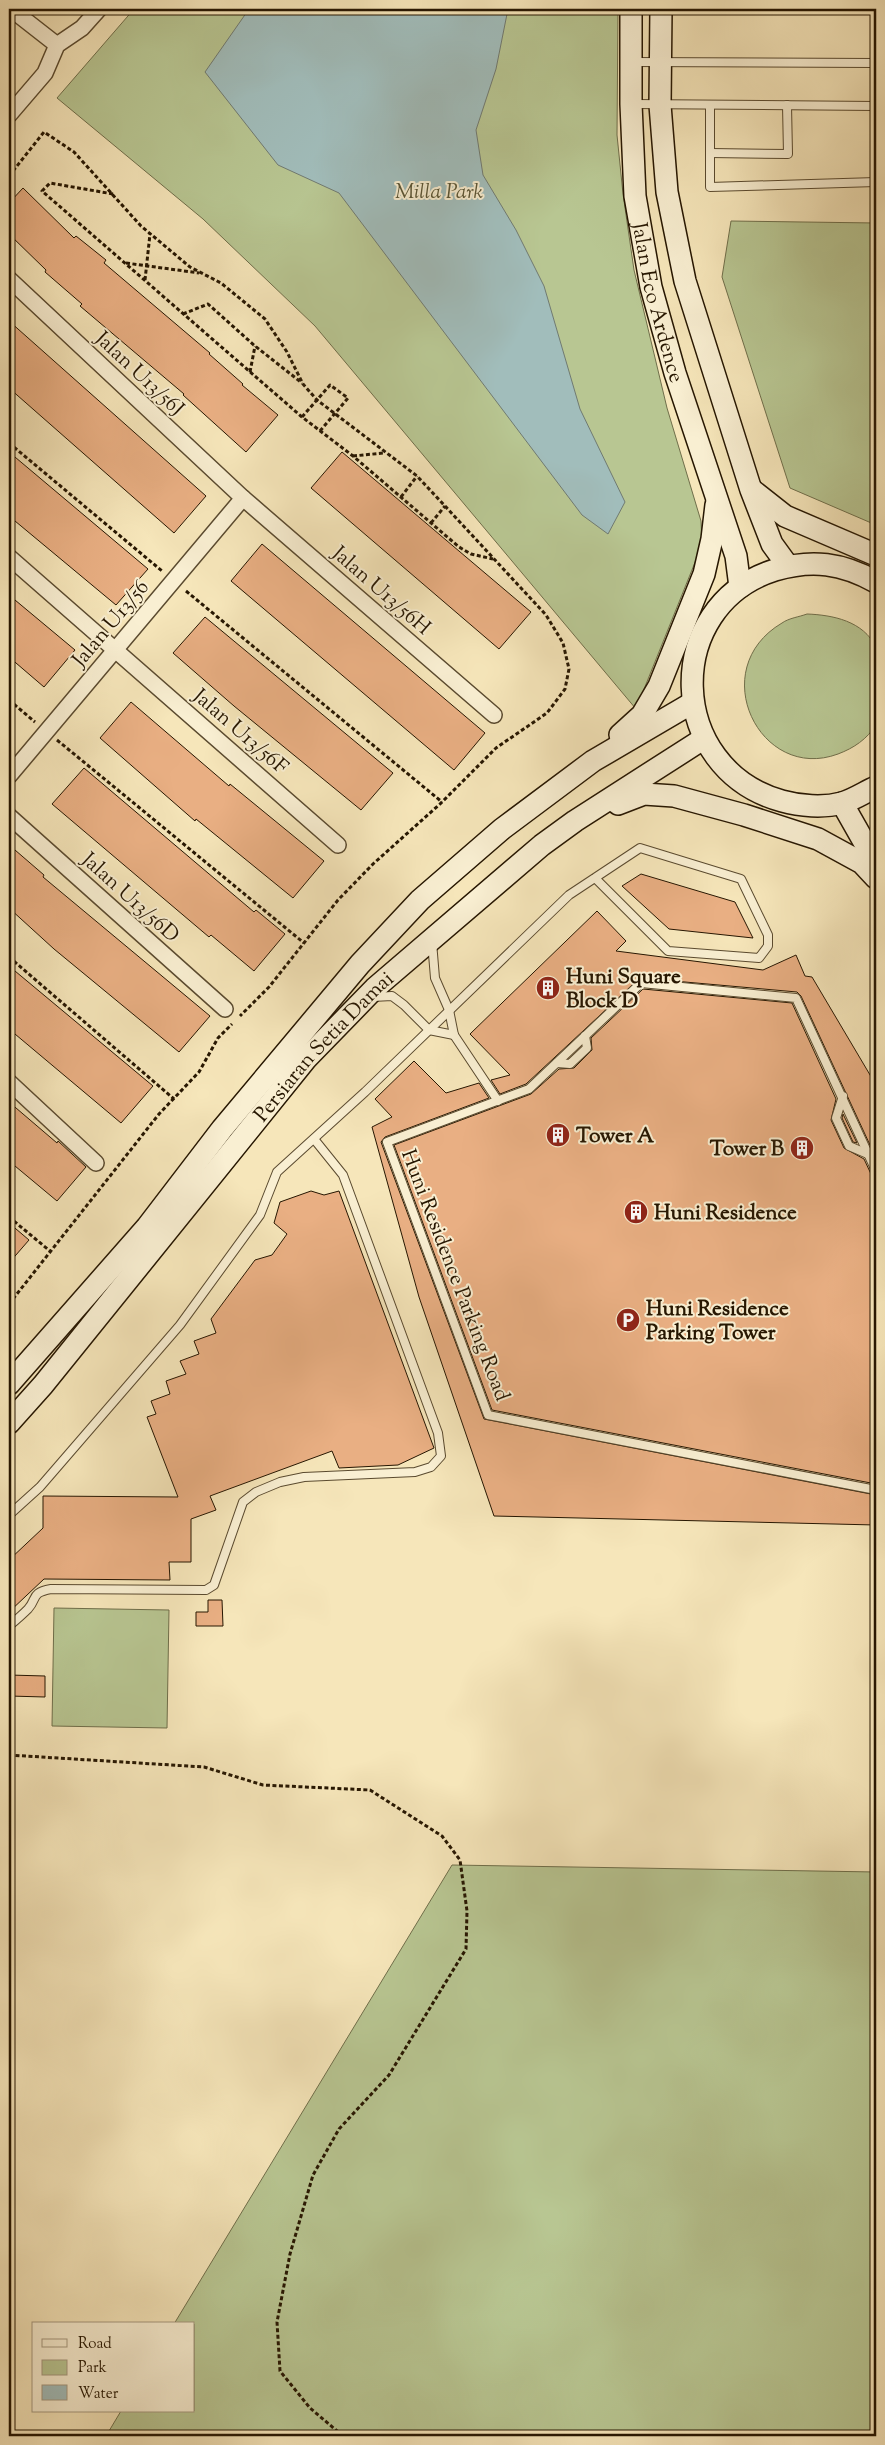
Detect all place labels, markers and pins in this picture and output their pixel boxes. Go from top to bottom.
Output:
place label: Huni Square Block D [566,963,681,1017]
building icon: Huni Square Block D [535,975,561,1001]
building icon: Tower A [545,1122,571,1148]
place label: Tower A [576,1122,655,1152]
place label: Tower B [710,1135,785,1165]
building icon: Tower B [789,1135,815,1161]
building icon: Huni Residence [623,1199,649,1225]
place label: Huni Residence [654,1199,797,1229]
place label: Huni Residence Parking Tower [646,1295,789,1349]
parking icon: Huni Residence Parking Tower [615,1307,641,1333]

